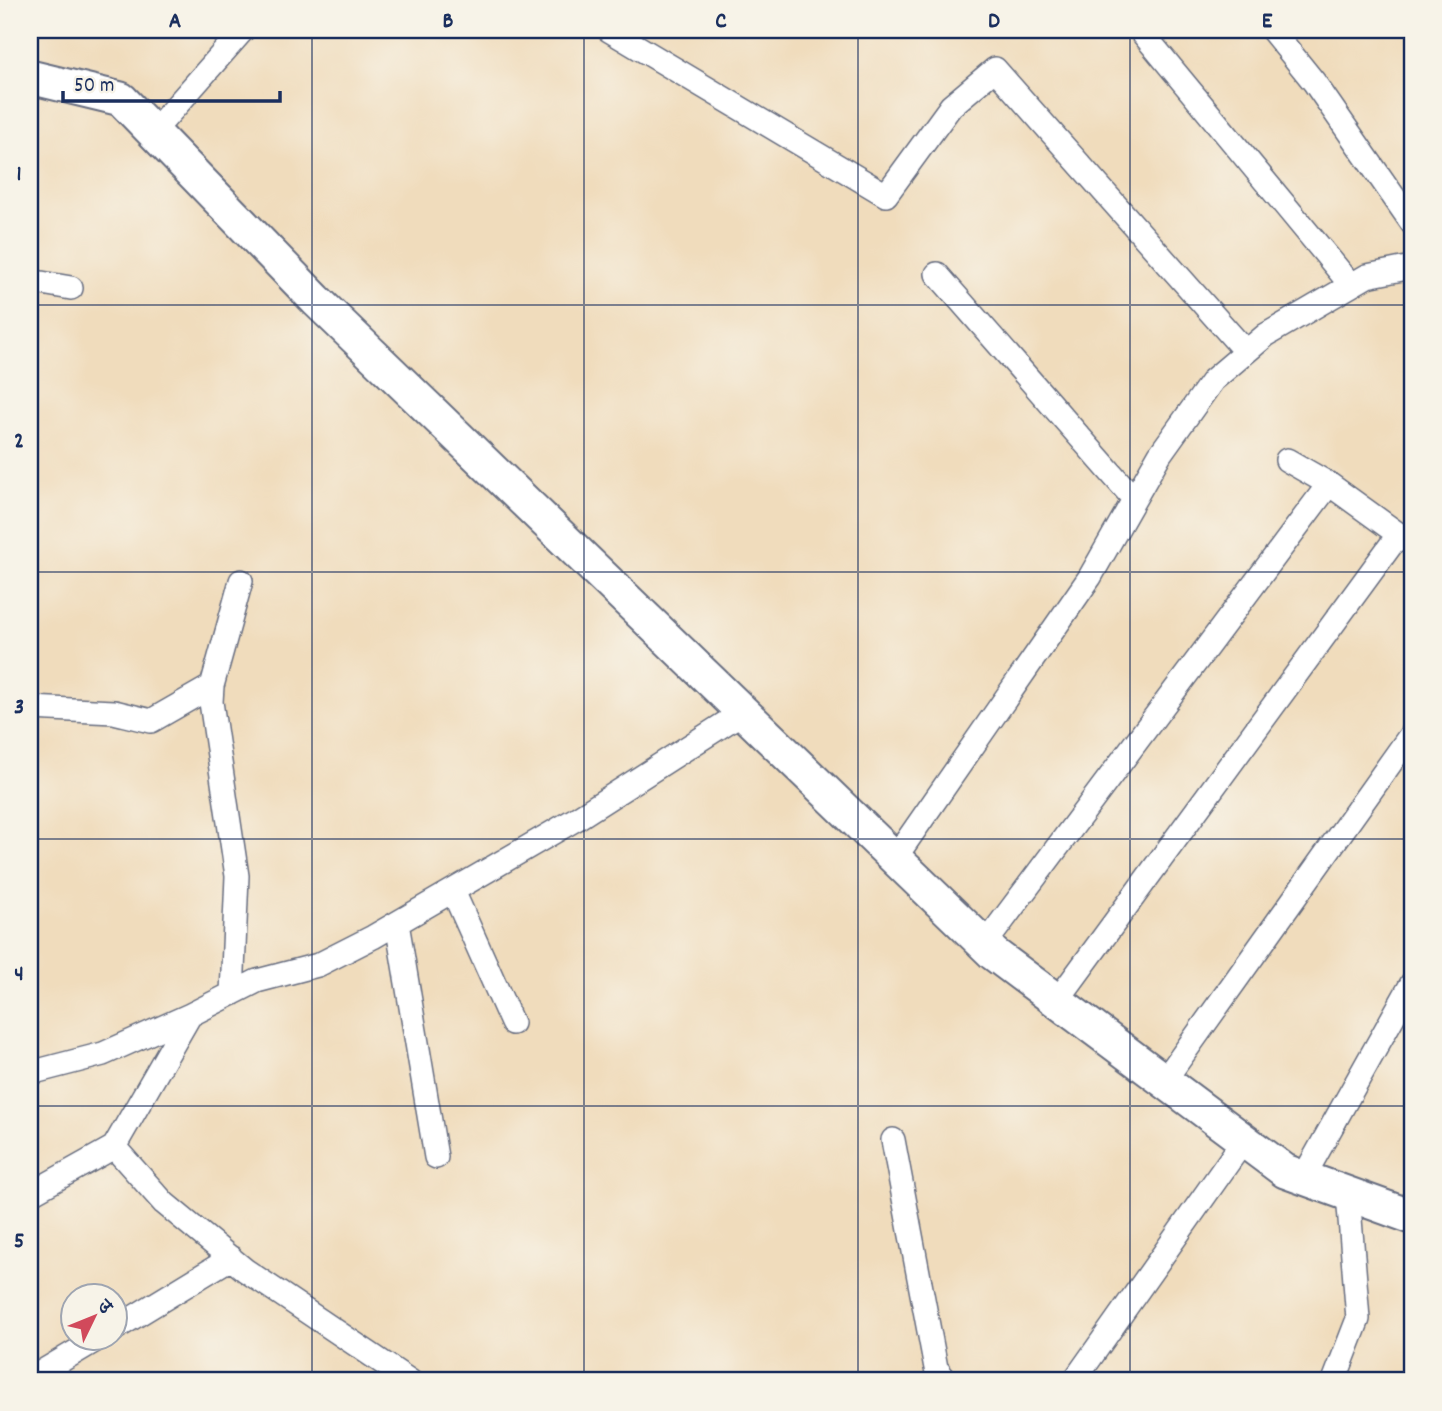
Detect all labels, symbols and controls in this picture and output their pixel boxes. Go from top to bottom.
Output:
text: A [169,6,181,39]
text: B [443,6,454,39]
text: C [715,6,727,39]
text: D [988,6,1000,39]
text: E [1262,6,1273,39]
scale bar [63,60,280,104]
text: 50 m [74,72,114,102]
text: 1 [16,159,22,192]
text: 2 [14,426,24,459]
text: 3 [14,692,24,725]
text: 4 [14,959,24,992]
text: 5 [14,1226,24,1259]
north arrow [60,1282,130,1352]
text: उ [90,1294,118,1322]

